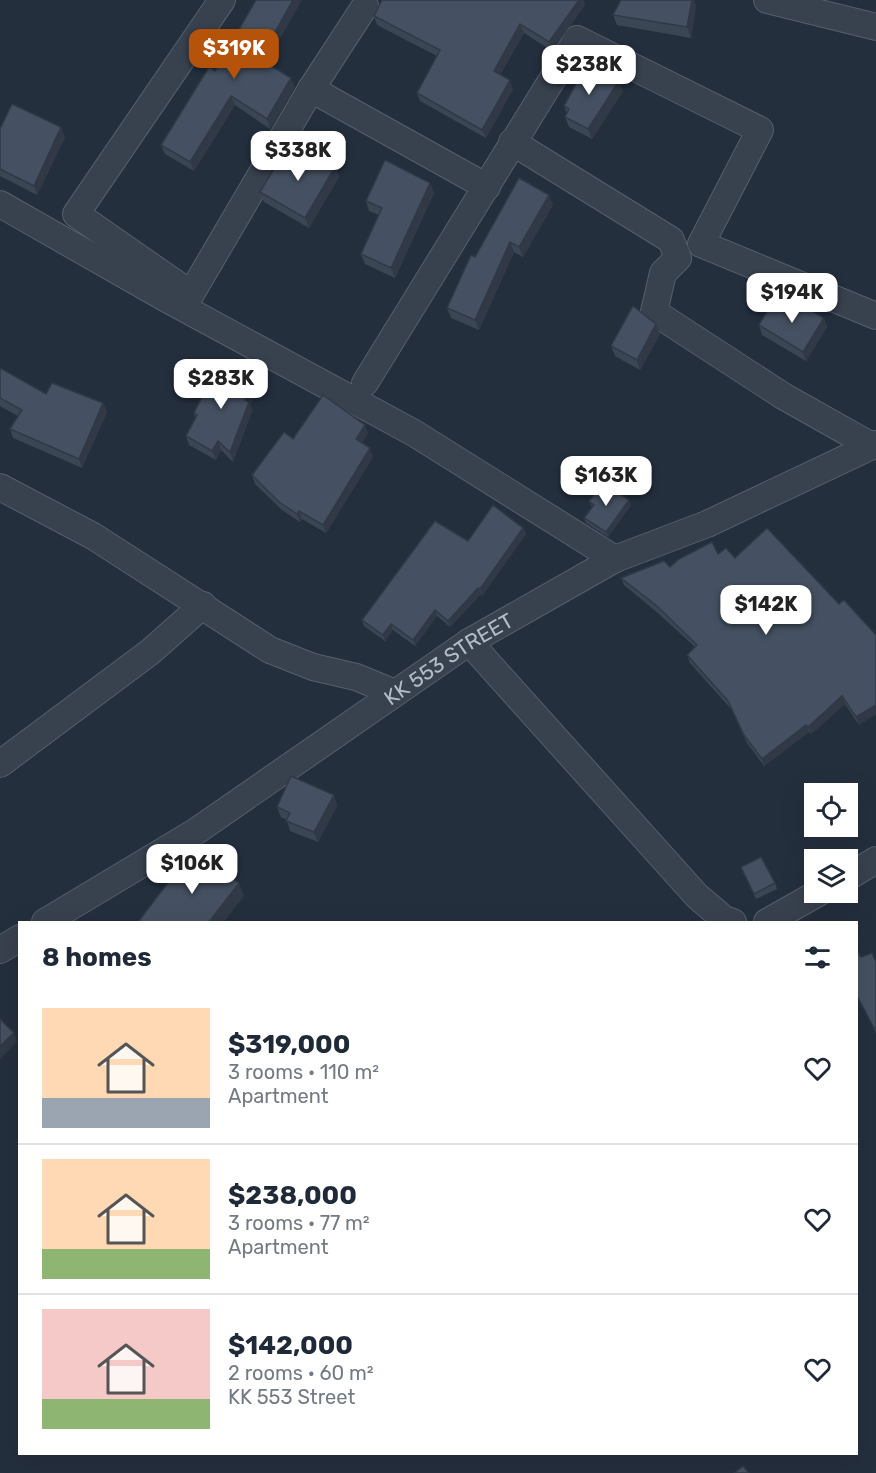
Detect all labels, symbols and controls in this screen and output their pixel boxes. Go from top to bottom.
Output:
pin: $319K [192,29,276,80]
text: $319K [203,36,265,60]
pin: $238K [547,45,631,96]
text: $238K [556,52,622,76]
pin: $338K [256,131,340,182]
text: $338K [265,138,331,162]
pin: $194K [750,273,834,324]
text: $194K [761,280,823,304]
pin: $283K [179,359,263,410]
text: $283K [188,366,254,390]
pin: $163K [564,456,648,507]
text: $163K [575,463,637,487]
pin: $142K [724,585,808,636]
text: $142K [734,592,798,616]
street label: KK 553 STREET [379,607,517,710]
map controls [804,783,858,903]
button: locate [804,783,858,837]
pin: $106K [150,844,234,895]
button: layers [804,849,858,903]
text: $106K [160,851,224,875]
icon: filters [801,941,834,974]
text: 8 homes [42,942,152,973]
text: $319,000 [228,1029,350,1060]
icon: home [90,1032,162,1104]
icon: heart [801,1052,834,1085]
text: 3 rooms · 110 m² [228,1060,379,1084]
text: Apartment [228,1084,329,1108]
text: $238,000 [228,1180,357,1211]
icon: home [90,1183,162,1255]
icon: heart [801,1203,834,1236]
text: 3 rooms · 77 m² [228,1211,370,1235]
text: Apartment [228,1235,329,1259]
text: $142,000 [228,1330,353,1361]
icon: home [90,1333,162,1405]
icon: heart [801,1353,834,1386]
text: 2 rooms · 60 m² [228,1361,374,1385]
text: KK 553 Street [228,1385,355,1409]

